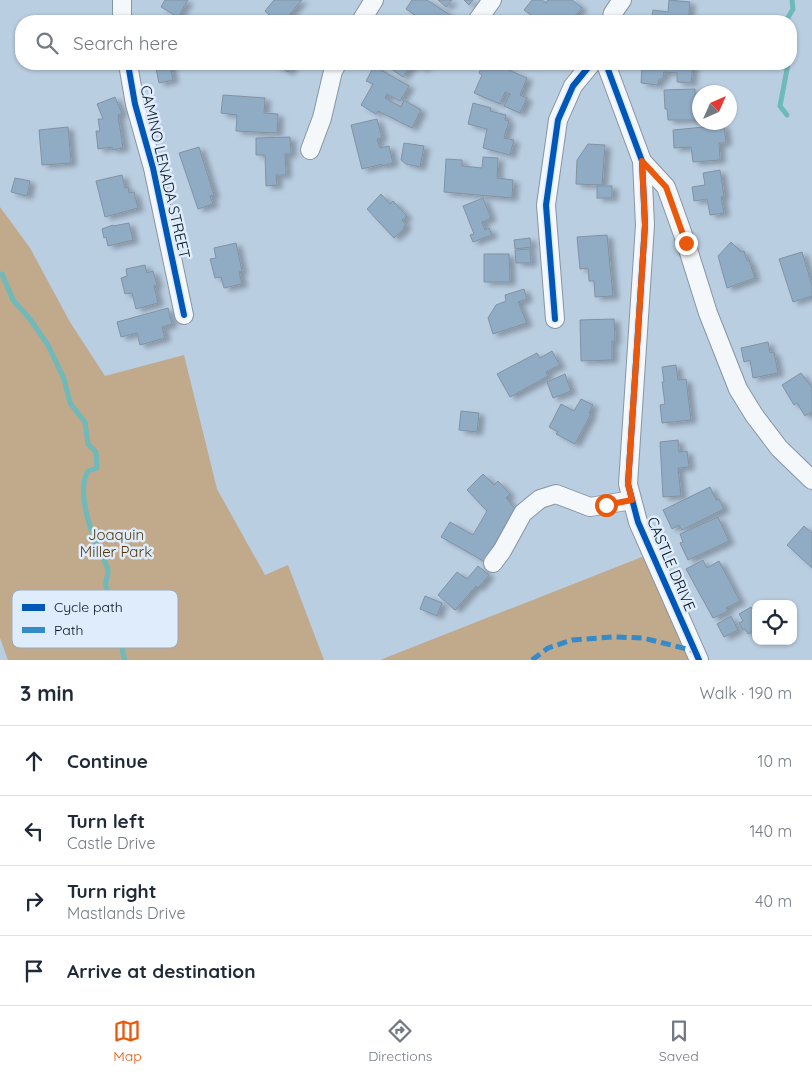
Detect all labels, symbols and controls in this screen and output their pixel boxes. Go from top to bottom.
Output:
search box [15,15,797,70]
icon: search [33,29,61,57]
text: Search here [73,31,178,55]
street label: CAMINO LENADA STREET [136,83,195,260]
north arrow [692,85,737,130]
route end [675,232,698,255]
route start [595,494,618,517]
street label: CASTLE DRIVE [643,514,700,614]
park label: Joaquin Miller Park [80,525,152,561]
legend [12,590,178,648]
text: Cycle path [54,598,123,616]
map controls [752,600,797,645]
button: locate [752,600,797,645]
text: Path [54,621,83,639]
text: 3 min [20,680,74,706]
text: Walk · 190 m [700,683,792,703]
icon: ahead [20,747,48,775]
text: Continue [67,749,148,773]
text: 10 m [758,751,792,771]
text: Turn left [67,809,145,833]
icon: left [20,817,48,845]
text: 140 m [749,821,792,841]
text: Castle Drive [67,833,156,853]
text: Turn right [67,879,156,903]
icon: right [20,887,48,915]
text: 40 m [755,891,792,911]
text: Mastlands Drive [67,903,186,923]
icon: arrive [20,957,48,985]
text: Arrive at destination [67,959,256,983]
tab: Map [113,1017,142,1065]
tab: Directions [368,1017,432,1065]
tab: Saved [659,1017,699,1065]

